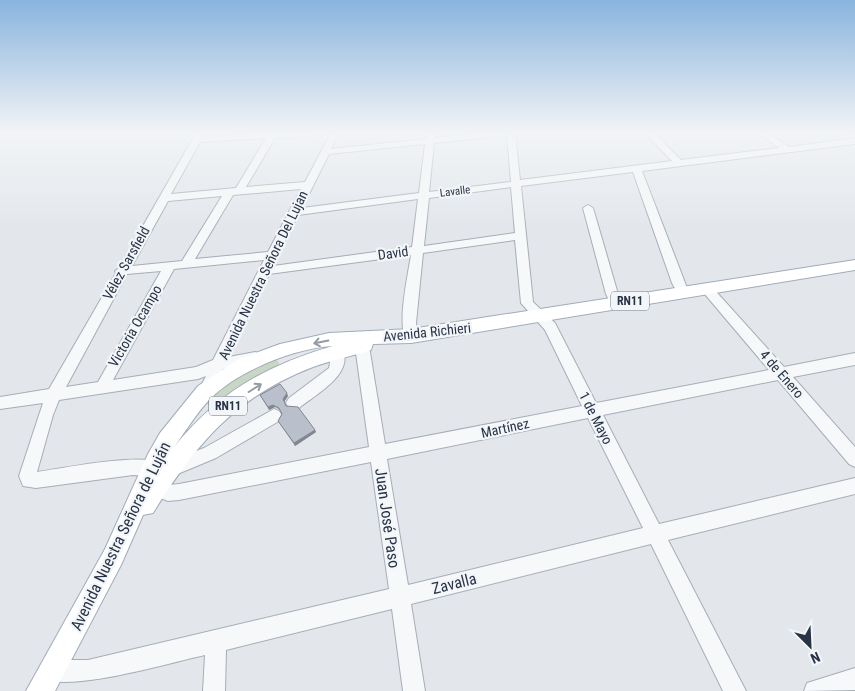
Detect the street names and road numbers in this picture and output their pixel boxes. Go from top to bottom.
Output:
street label: Lavalle [439,183,471,200]
street label: Avenida Nuestra Señora Del Lujan [215,188,311,362]
street label: Vélez Sarsfield [99,224,153,302]
street label: David [377,243,409,263]
street label: Victoria Ocampo [105,282,165,370]
road number: RN11 [611,292,649,310]
street label: Avenida Richieri [382,319,472,345]
street label: 4 de Enero [757,347,807,401]
street label: 1 de Mayo [576,389,616,447]
road number: RN11 [209,396,247,416]
street label: Martínez [479,415,531,441]
street label: Avenida Nuestra Señora de Luján [66,439,174,634]
street label: Juan José Paso [371,467,404,569]
street label: Zavalla [430,569,478,598]

